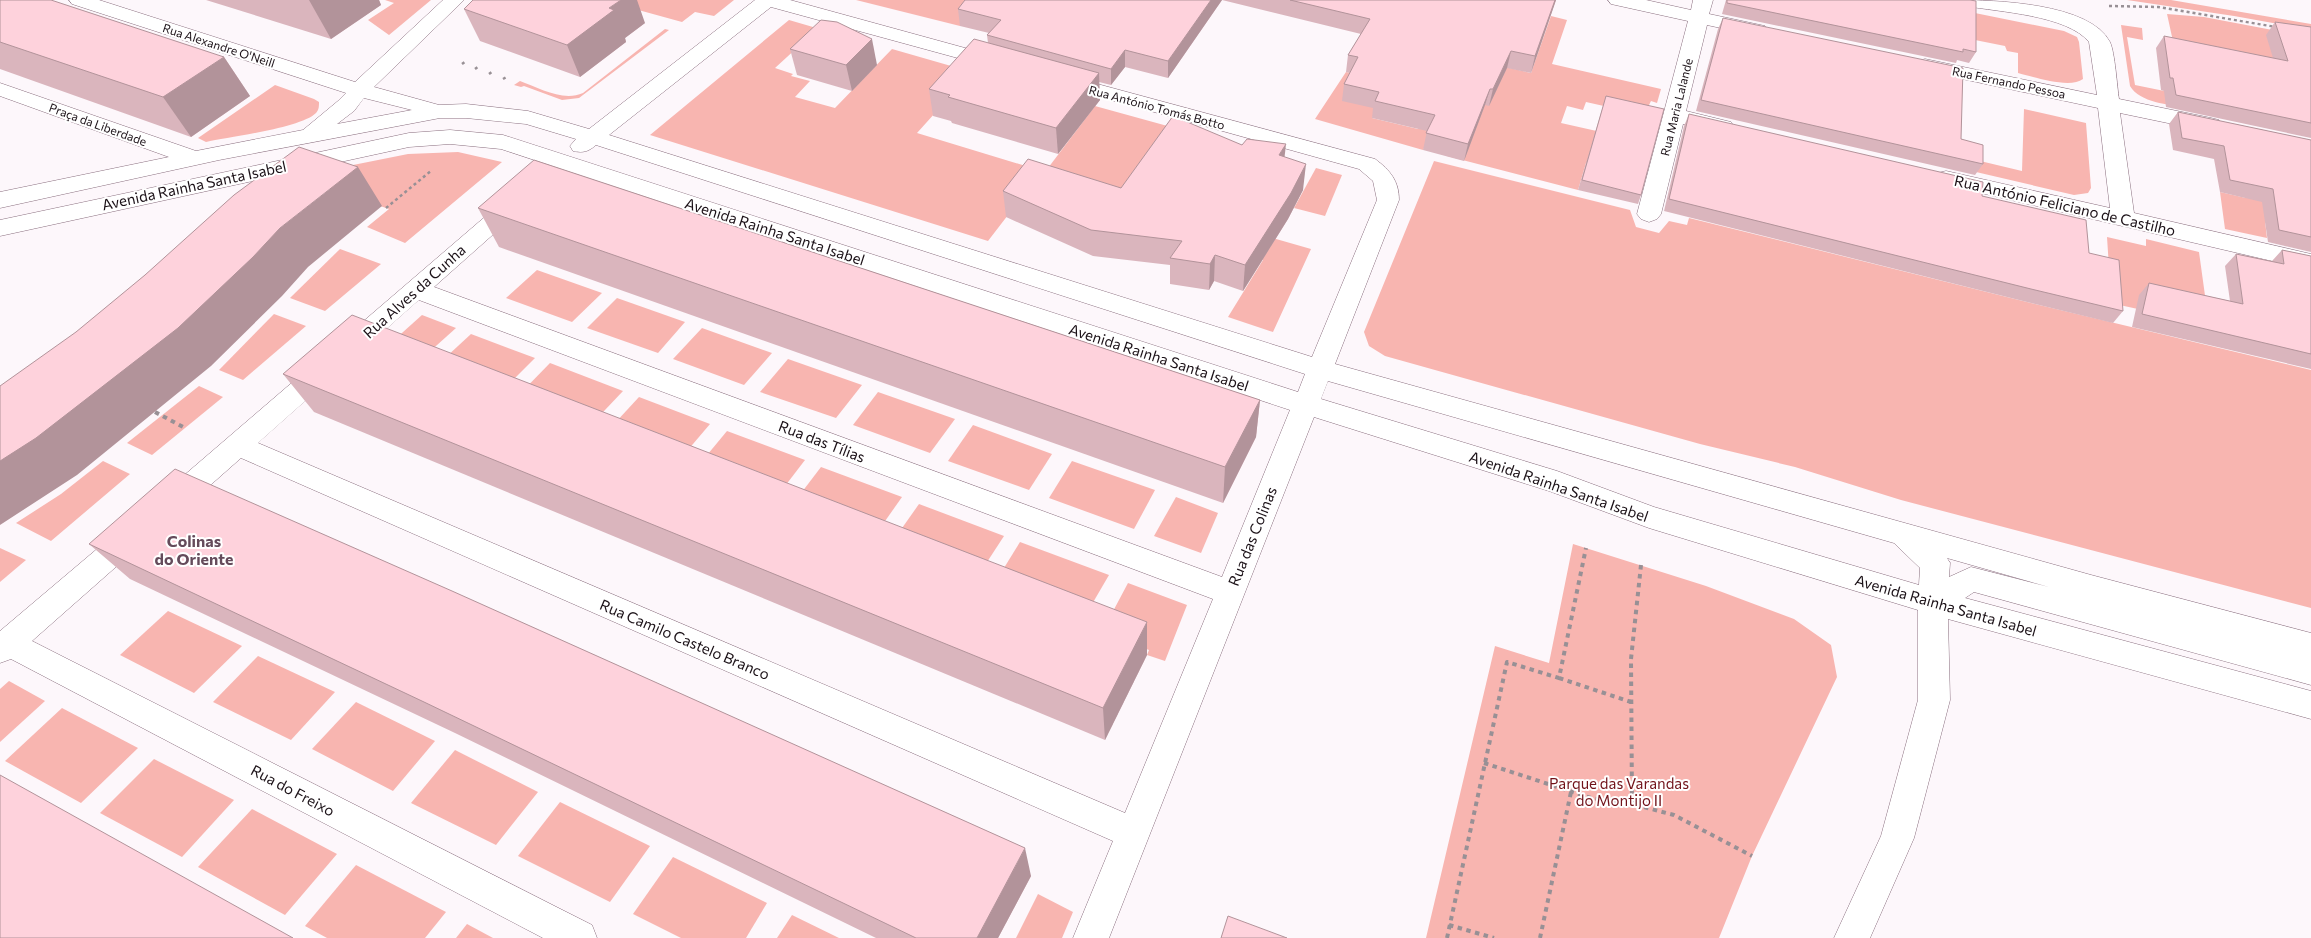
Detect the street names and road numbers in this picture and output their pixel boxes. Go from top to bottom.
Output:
street label: Rua Alexandre O'Neill [161,20,277,70]
street label: Rua Maria Lalande [1657,57,1695,157]
street label: Rua Fernando Pessoa [1951,63,2067,101]
street label: Rua António Tomás Botto [1088,82,1226,132]
street label: Praça da Liberdade [47,100,149,148]
street label: Avenida Rainha Santa Isabel [100,157,288,213]
street label: Rua António Feliciano de Castilho [1953,171,2177,239]
street label: Avenida Rainha Santa Isabel [683,193,867,269]
street label: Rua Alves da Cunha [359,240,469,342]
street label: Avenida Rainha Santa Isabel [1067,319,1251,395]
street label: Rua das Tílias [776,416,868,466]
street label: Avenida Rainha Santa Isabel [1467,447,1651,525]
street label: Rua das Colinas [1224,484,1280,588]
street label: Avenida Rainha Santa Isabel [1853,570,2039,640]
street label: Rua Camilo Castelo Branco [597,595,773,683]
street label: Rua do Freixo [248,760,338,820]

